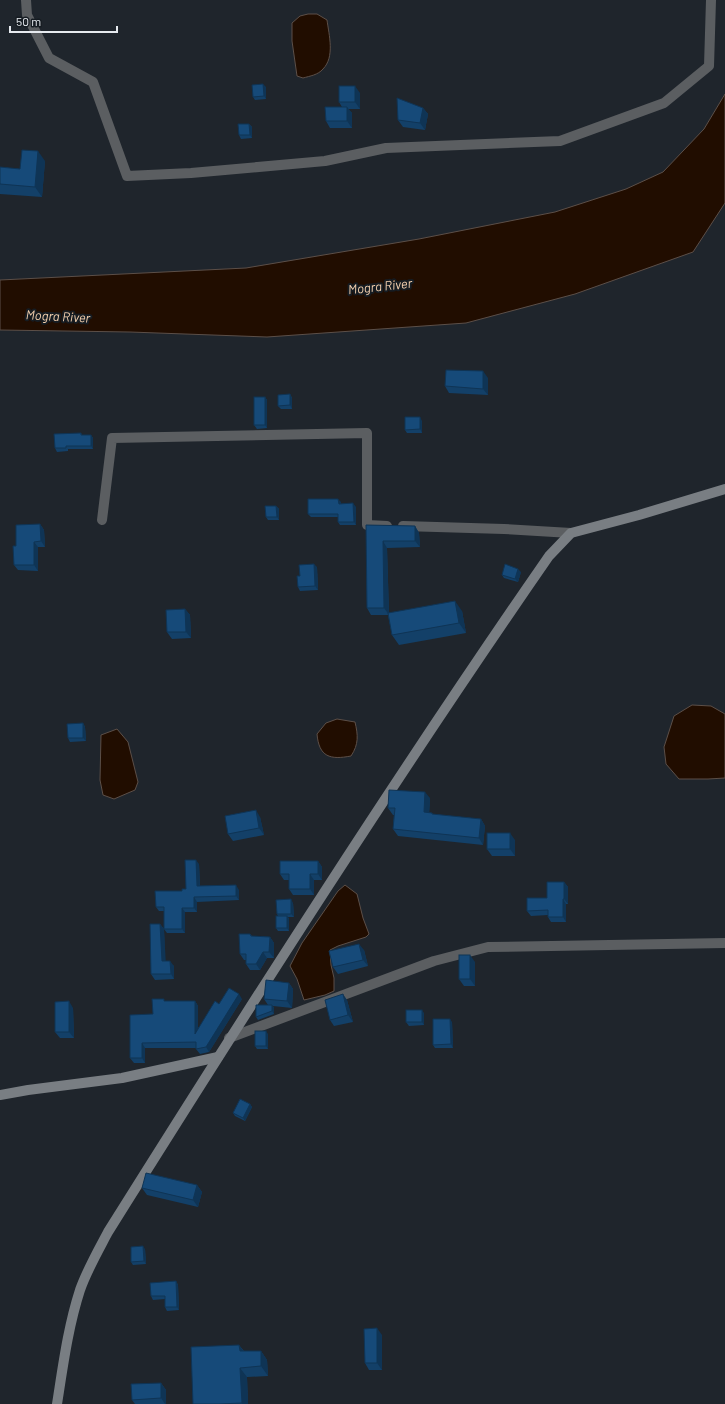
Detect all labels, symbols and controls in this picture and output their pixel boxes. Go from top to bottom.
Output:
scale bar [10,8,117,34]
text: 50 m [16,14,41,28]
water label: Mogra River [347,275,413,297]
water label: Mogra River [25,306,91,326]

